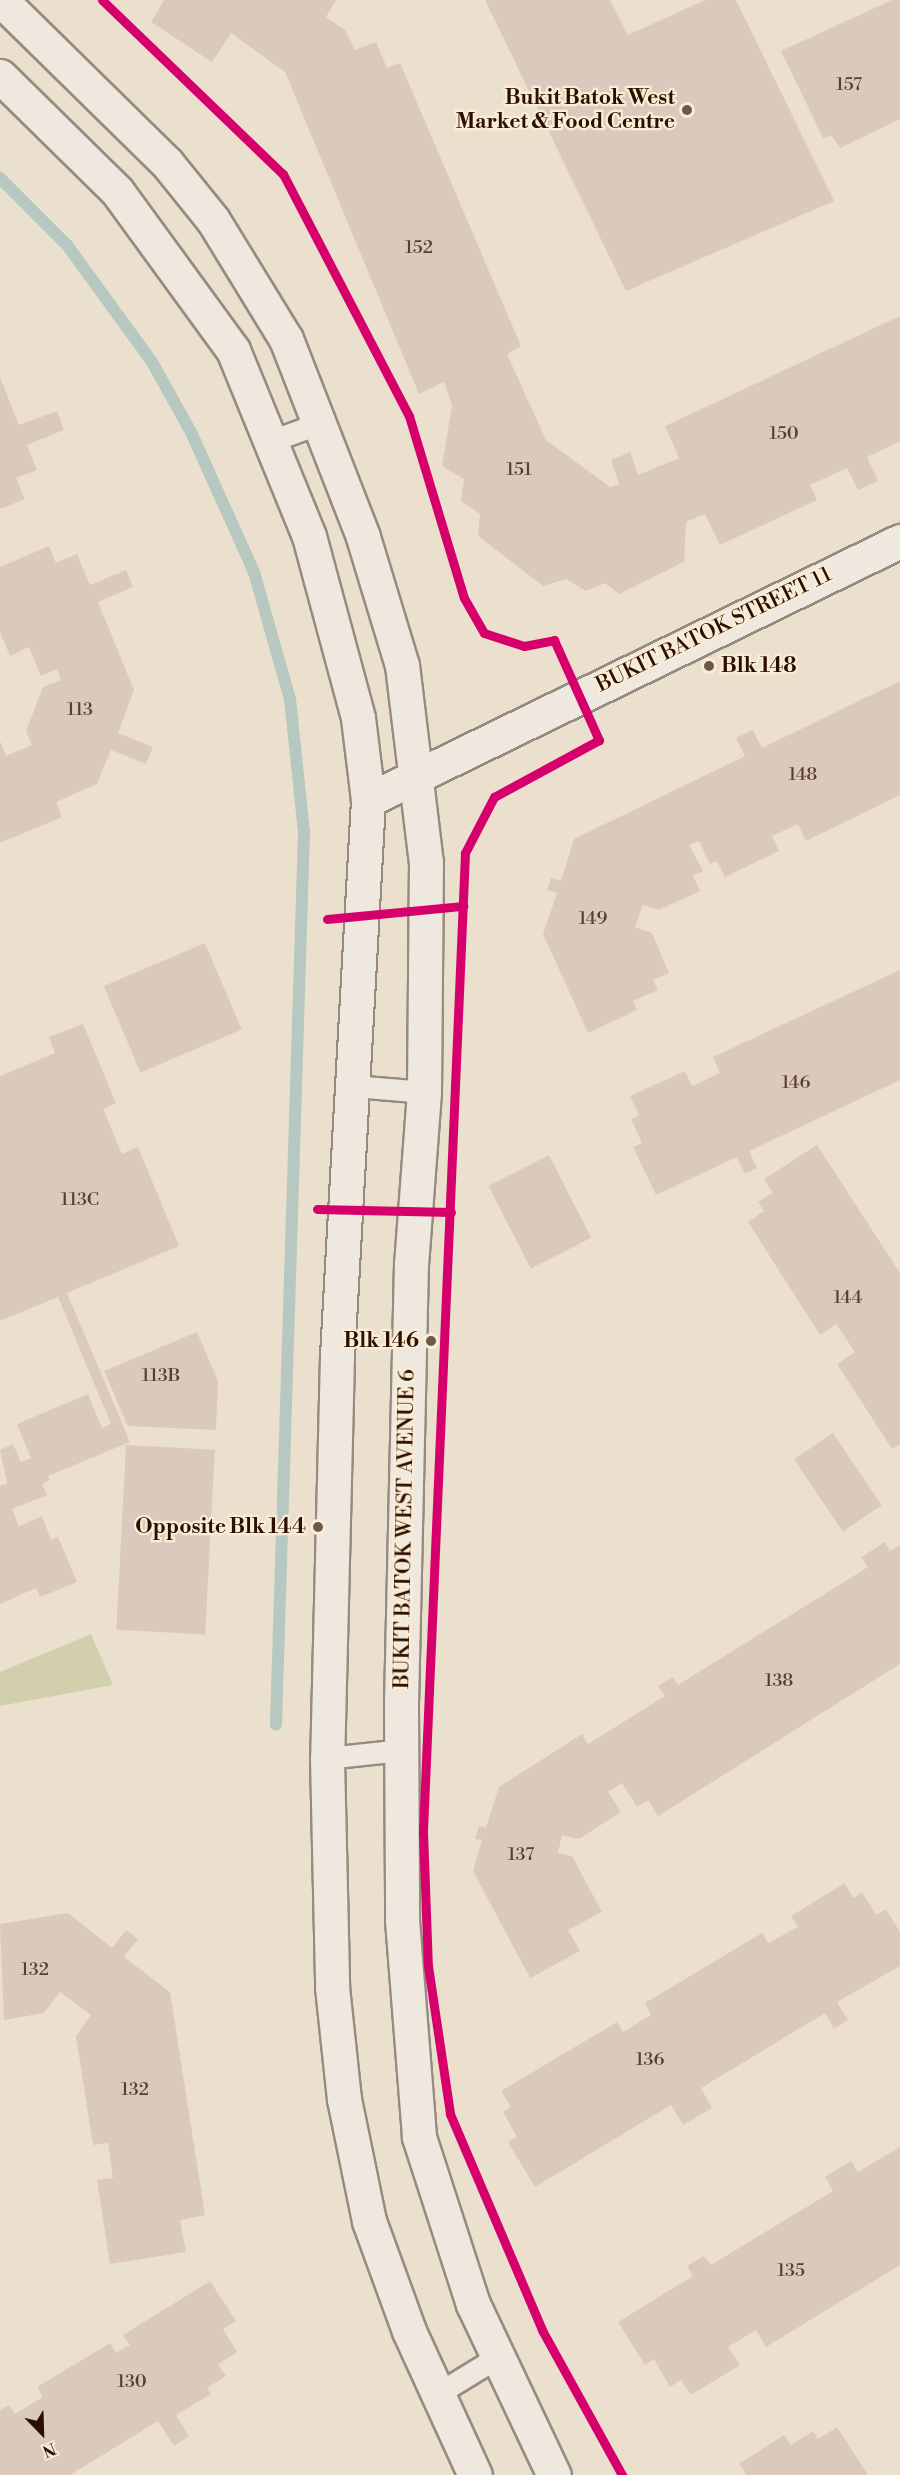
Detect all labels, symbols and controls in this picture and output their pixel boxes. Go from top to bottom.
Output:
house number: 157 [836,74,862,96]
place label: Bukit Batok West Market & Food Centre [456,85,675,135]
marker: Bukit Batok West Market & Food Centre [680,103,694,117]
house number: 152 [405,237,433,259]
house number: 150 [769,423,799,445]
house number: 151 [506,459,532,481]
street label: BUKIT BATOK STREET 11 [592,562,836,698]
place label: Blk 148 [721,653,797,679]
marker: Blk 148 [702,659,716,673]
house number: 113 [67,699,93,721]
house number: 148 [789,764,817,786]
house number: 149 [579,908,607,930]
house number: 146 [782,1072,810,1094]
house number: 113C [61,1189,99,1211]
house number: 144 [834,1287,862,1309]
place label: Blk 146 [344,1328,419,1354]
marker: Blk 146 [424,1334,438,1348]
house number: 113B [142,1365,180,1387]
street label: BUKIT BATOK WEST AVENUE 6 [390,1369,420,1689]
place label: Opposite Blk 144 [135,1514,306,1540]
marker: Opposite Blk 144 [311,1520,325,1534]
house number: 138 [765,1670,793,1692]
house number: 137 [508,1844,534,1866]
house number: 132 [21,1959,49,1981]
house number: 136 [636,2049,664,2071]
house number: 132 [121,2079,149,2101]
house number: 135 [777,2260,805,2282]
house number: 130 [117,2371,147,2393]
north arrow [12,2403,72,2463]
text: N [39,2438,59,2461]

